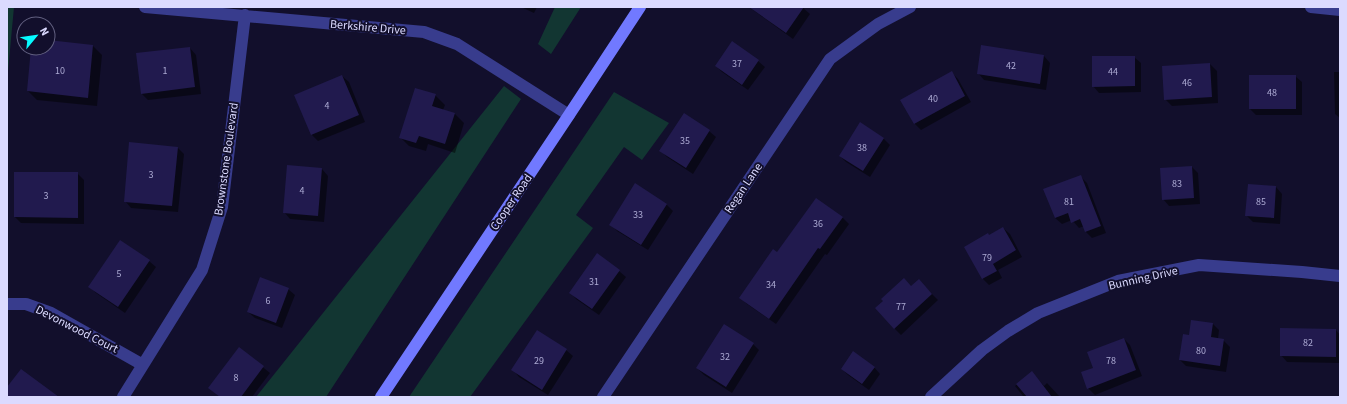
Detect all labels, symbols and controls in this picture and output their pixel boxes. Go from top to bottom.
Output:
north arrow [16,16,56,56]
street label: Berkshire Drive [329,16,407,39]
text: N [36,25,53,38]
house number: 37 [732,57,742,71]
house number: 42 [1006,59,1016,73]
house number: 10 [55,64,65,78]
house number: 1 [163,64,168,78]
house number: 44 [1108,65,1118,79]
house number: 46 [1182,76,1192,90]
house number: 48 [1267,86,1277,100]
house number: 40 [928,92,938,106]
house number: 4 [325,99,330,113]
street label: Brownstone Boulevard [210,101,243,217]
house number: 35 [680,134,690,148]
house number: 38 [857,141,867,155]
street label: Regan Lane [720,160,767,217]
house number: 3 [149,168,154,182]
street label: Cooper Road [486,171,537,234]
house number: 83 [1172,177,1182,191]
house number: 4 [300,184,305,198]
house number: 3 [44,189,49,203]
house number: 81 [1064,195,1074,209]
house number: 85 [1256,195,1266,209]
house number: 33 [633,208,643,222]
house number: 36 [813,217,823,231]
house number: 79 [982,251,992,265]
street label: Bunning Drive [1107,262,1180,295]
house number: 5 [117,267,122,281]
house number: 31 [589,275,599,289]
house number: 34 [766,278,776,292]
house number: 6 [266,294,271,308]
house number: 77 [896,300,906,314]
street label: Devonwood Court [32,301,121,358]
house number: 82 [1303,336,1313,350]
house number: 80 [1196,344,1206,358]
house number: 32 [720,350,730,364]
house number: 29 [534,354,544,368]
house number: 78 [1106,354,1116,368]
house number: 8 [234,371,239,385]

